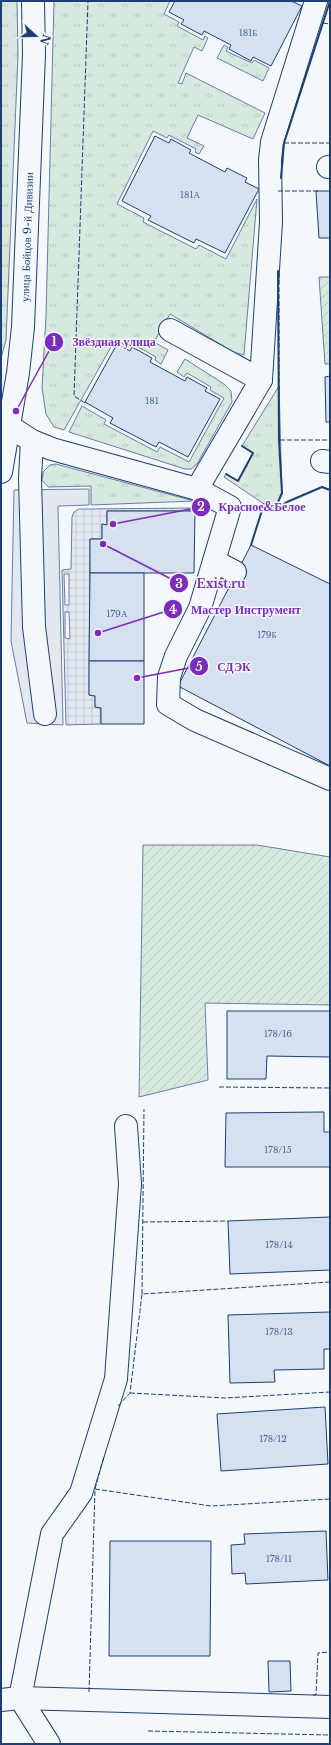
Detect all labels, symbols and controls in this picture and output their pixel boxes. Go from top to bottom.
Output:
north arrow [16,16,56,56]
house number: 181Б [239,27,257,38]
text: N [37,32,54,48]
street label: улица Бойцов 9-й Дивизии [18,172,36,302]
house number: 181А [180,189,200,200]
callout: Звёздная улица [44,330,164,354]
text: 1 [51,334,57,349]
text: Звёздная улица [72,334,156,349]
house number: 181 [145,395,159,406]
callout: Красное&Белое [191,495,314,519]
text: 2 [197,499,205,514]
text: Красное&Белое [219,499,306,514]
callout: Exist.ru [169,571,254,595]
text: 3 [175,576,183,591]
text: Exist.ru [196,576,246,591]
callout: Мастер Инструмент [163,597,309,621]
text: 4 [169,602,177,617]
text: Мастер Инструмент [191,602,301,617]
house number: 179А [107,608,128,619]
house number: 179Б [257,629,277,640]
callout: СДЭК [189,654,259,678]
text: 5 [195,659,203,674]
text: СДЭК [217,659,251,674]
house number: 178/16 [264,1028,292,1039]
house number: 178/15 [264,1144,292,1155]
house number: 178/14 [265,1239,293,1250]
house number: 178/13 [265,1326,293,1337]
house number: 178/12 [259,1433,287,1444]
house number: 178/11 [266,1553,292,1564]

